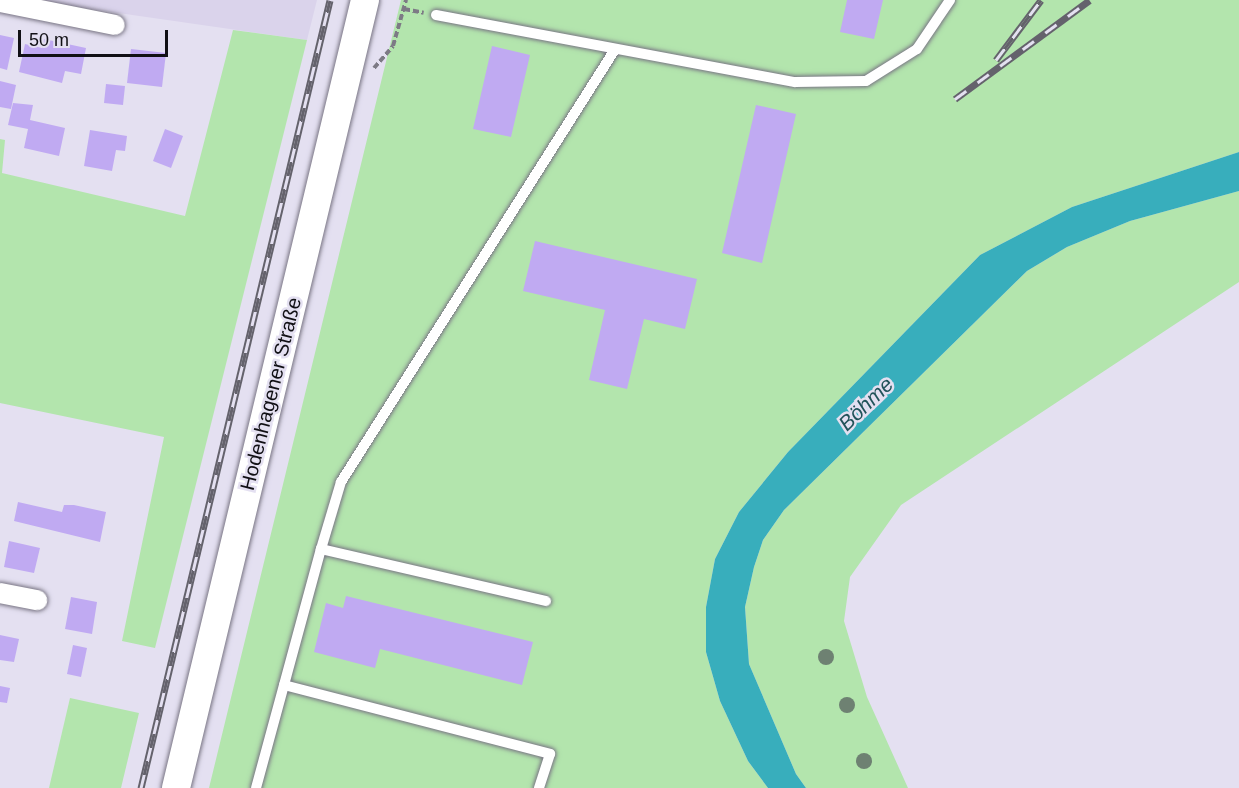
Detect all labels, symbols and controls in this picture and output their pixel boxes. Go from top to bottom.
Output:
scale bar [21,18,171,56]
text: 50 m [29,30,69,50]
street label: Hodenhagener Straße [235,295,307,493]
water label: Böhme [833,372,899,436]

